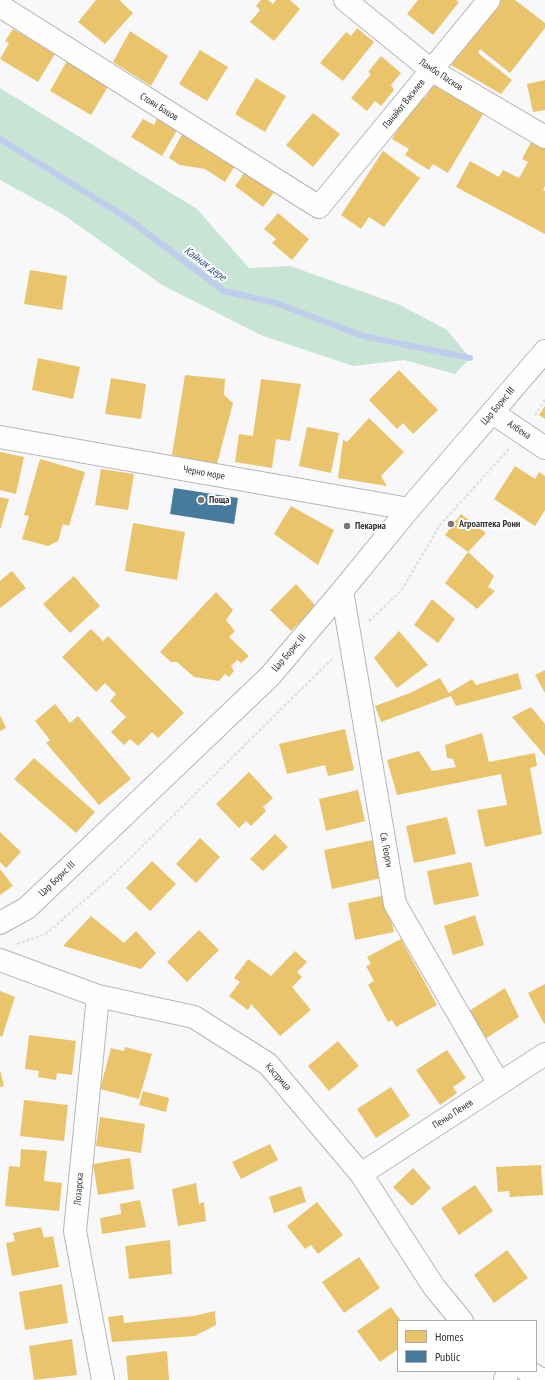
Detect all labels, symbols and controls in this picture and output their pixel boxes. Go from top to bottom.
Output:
street label: Ламбо Пасков [417,56,465,94]
street label: Панайот Василев [380,77,428,131]
street label: Стоян Бацов [138,91,180,123]
water label: Кайнак дере [181,244,229,284]
street label: Цар Борис III [479,384,517,428]
street label: Албена [505,418,533,442]
street label: Черно море [182,463,226,483]
place label: Поща [209,494,229,506]
marker: Поща [196,495,206,505]
place label: Агроаптека Рони [459,518,520,530]
marker: Агроаптека Рони [446,519,456,529]
place label: Пекарна [355,520,386,532]
marker: Пекарна [342,521,352,531]
street label: Цар Борис III [269,632,309,674]
street label: Св. Георги [377,832,395,868]
street label: Цар Борис III [36,859,78,899]
street label: Кастрица [263,1061,293,1093]
street label: Пеньо Пенев [431,1097,475,1131]
street label: Лозарска [72,1172,86,1206]
legend [397,1320,537,1372]
text: Homes [435,1329,463,1344]
text: Public [435,1349,460,1364]

